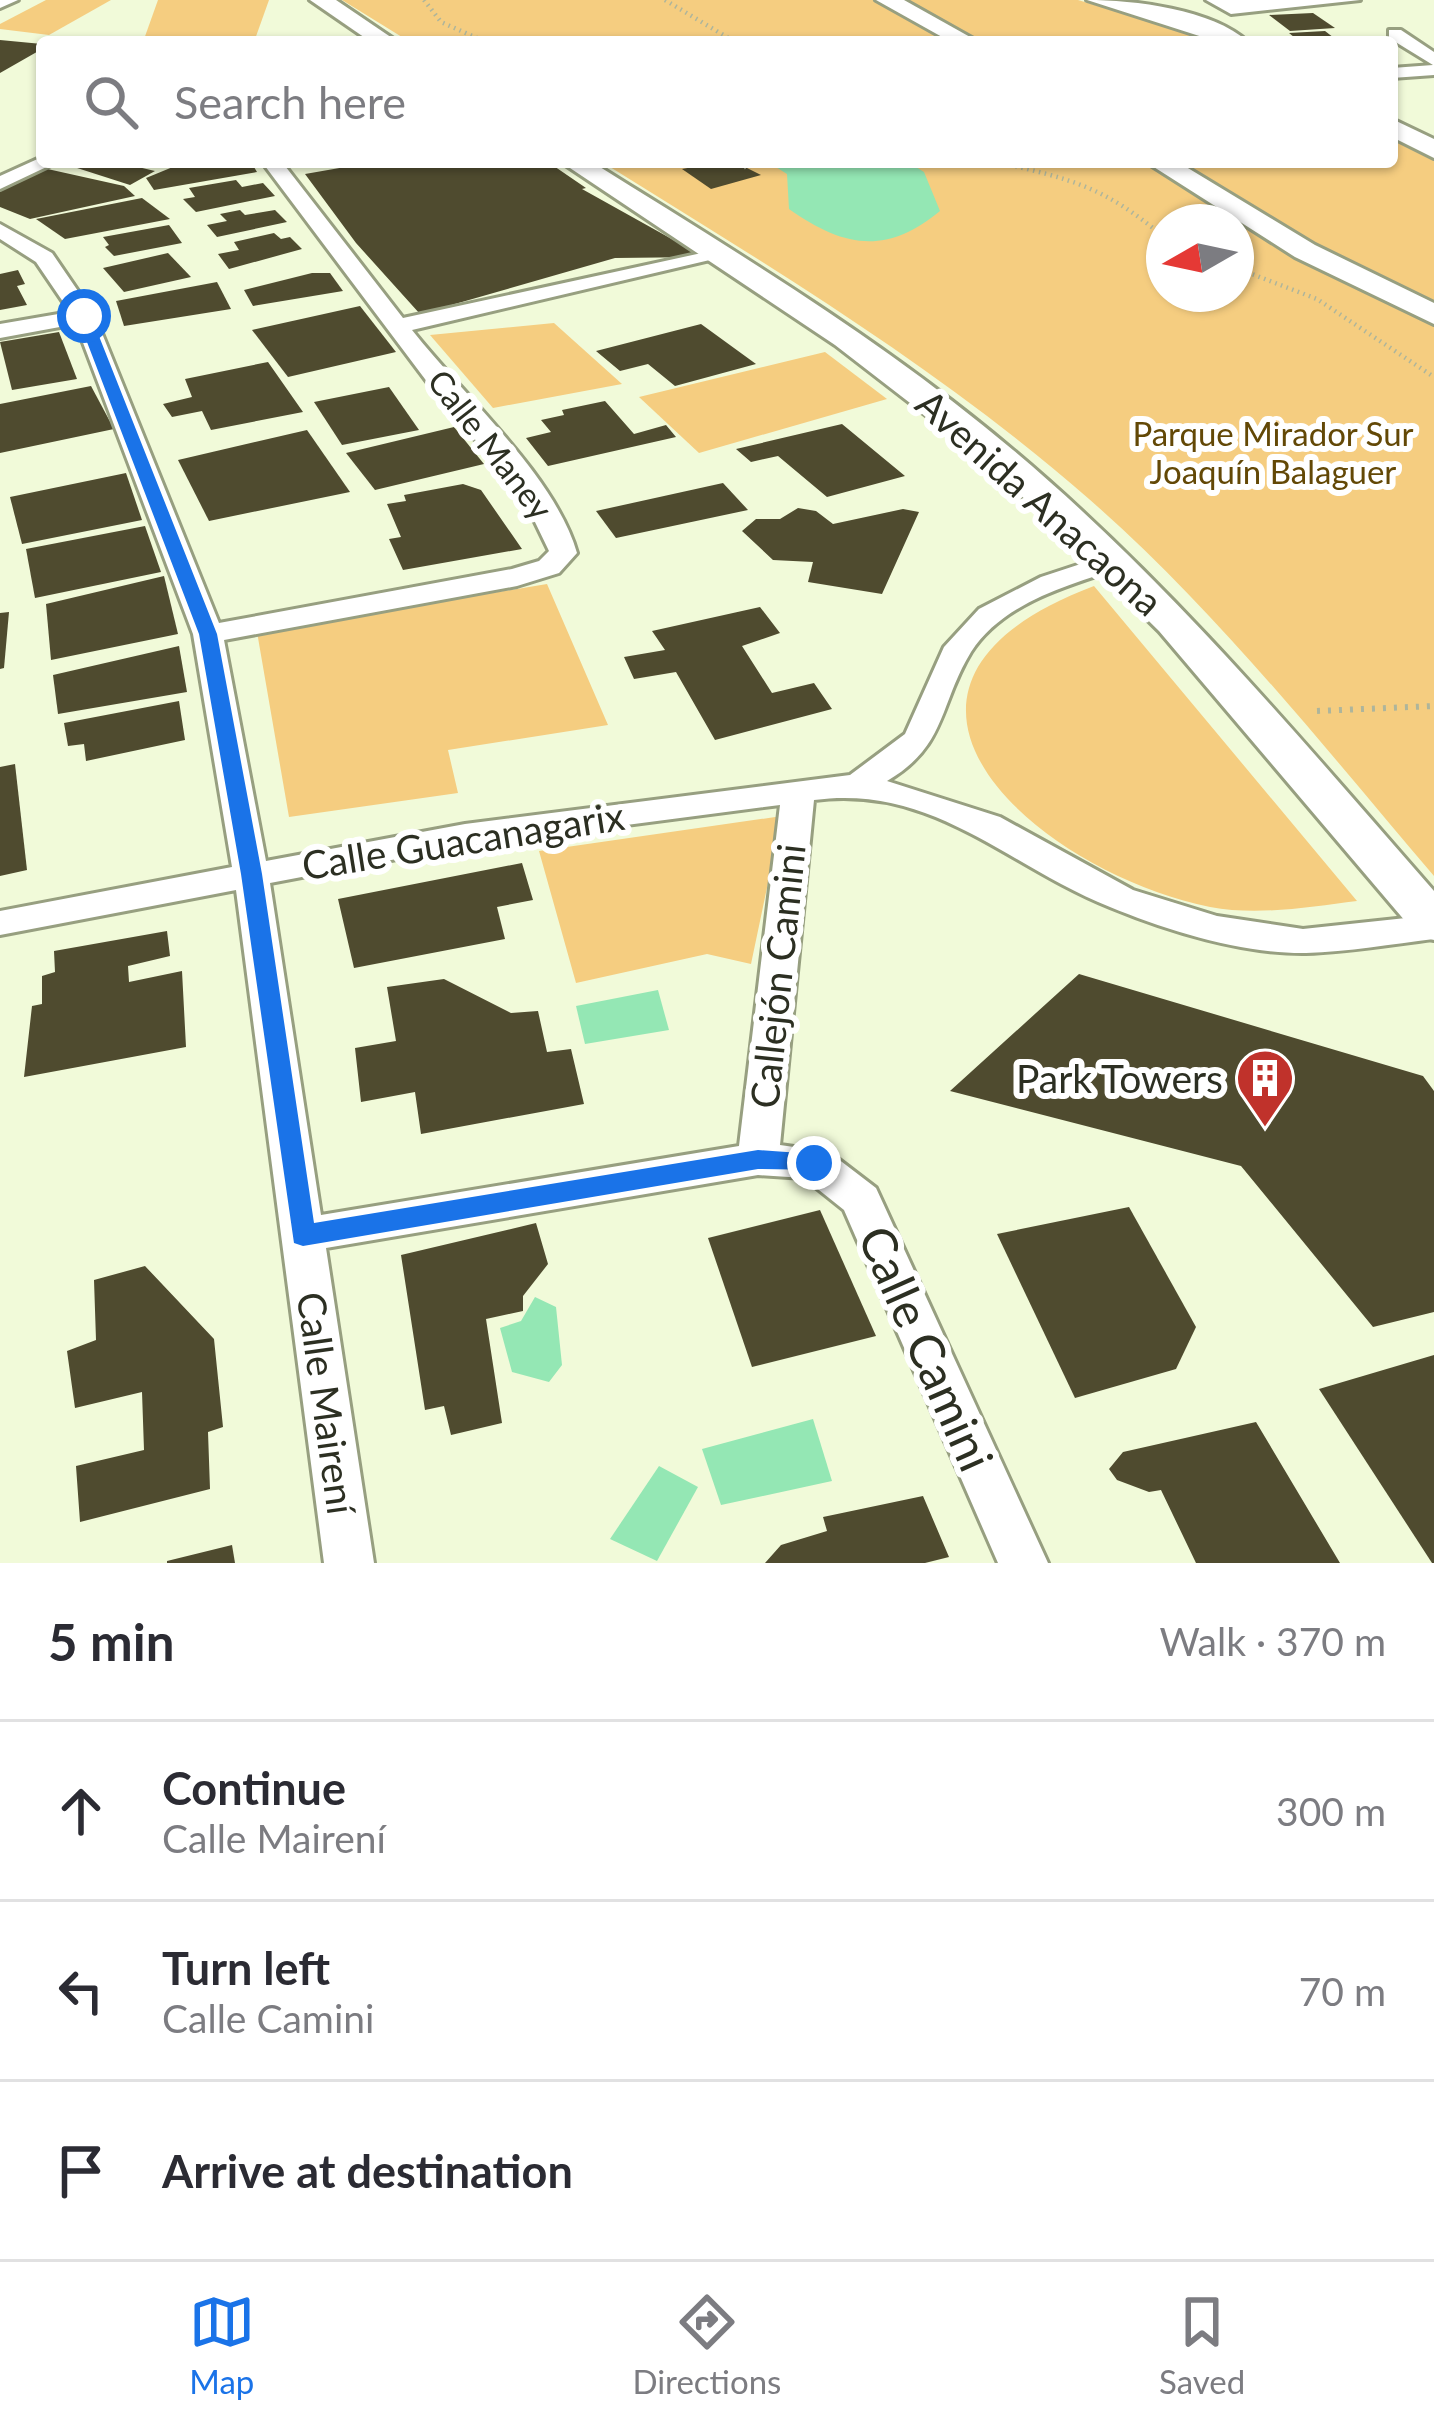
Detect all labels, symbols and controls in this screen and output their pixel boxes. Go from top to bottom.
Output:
search box [36,36,1398,168]
icon: search [78,69,144,135]
text: Search here [174,75,406,129]
north arrow [1146,204,1254,312]
route start [57,289,111,343]
street label: Calle Maney [420,361,562,527]
street label: Avenida Anacaona [908,380,1172,624]
park label: Parque Mirador Sur Joaquín Balaguer [1132,413,1414,491]
street label: Calle Guacanagarix [299,792,627,888]
street label: Callejón Camini [740,841,814,1111]
building icon: Park Towers [1234,1047,1296,1129]
place label: Park Towers [1016,1055,1223,1101]
route end [787,1136,841,1190]
street label: Calle Camini [848,1217,1006,1479]
street label: Calle Mairení [289,1289,366,1519]
text: 5 min [48,1611,174,1672]
text: Walk · 370 m [1159,1618,1386,1664]
text: Continue [162,1761,346,1815]
icon: ahead [48,1778,114,1844]
text: 300 m [1276,1788,1386,1834]
text: Calle Mairení [162,1815,386,1861]
text: Turn left [162,1941,330,1995]
icon: left [48,1958,114,2024]
text: 70 m [1299,1968,1386,2014]
text: Calle Camini [162,1995,374,2041]
icon: arrive [48,2138,114,2204]
text: Arrive at destination [162,2144,573,2198]
tab: Map [189,2289,255,2401]
tab: Directions [632,2289,781,2401]
tab: Saved [1159,2289,1245,2401]

